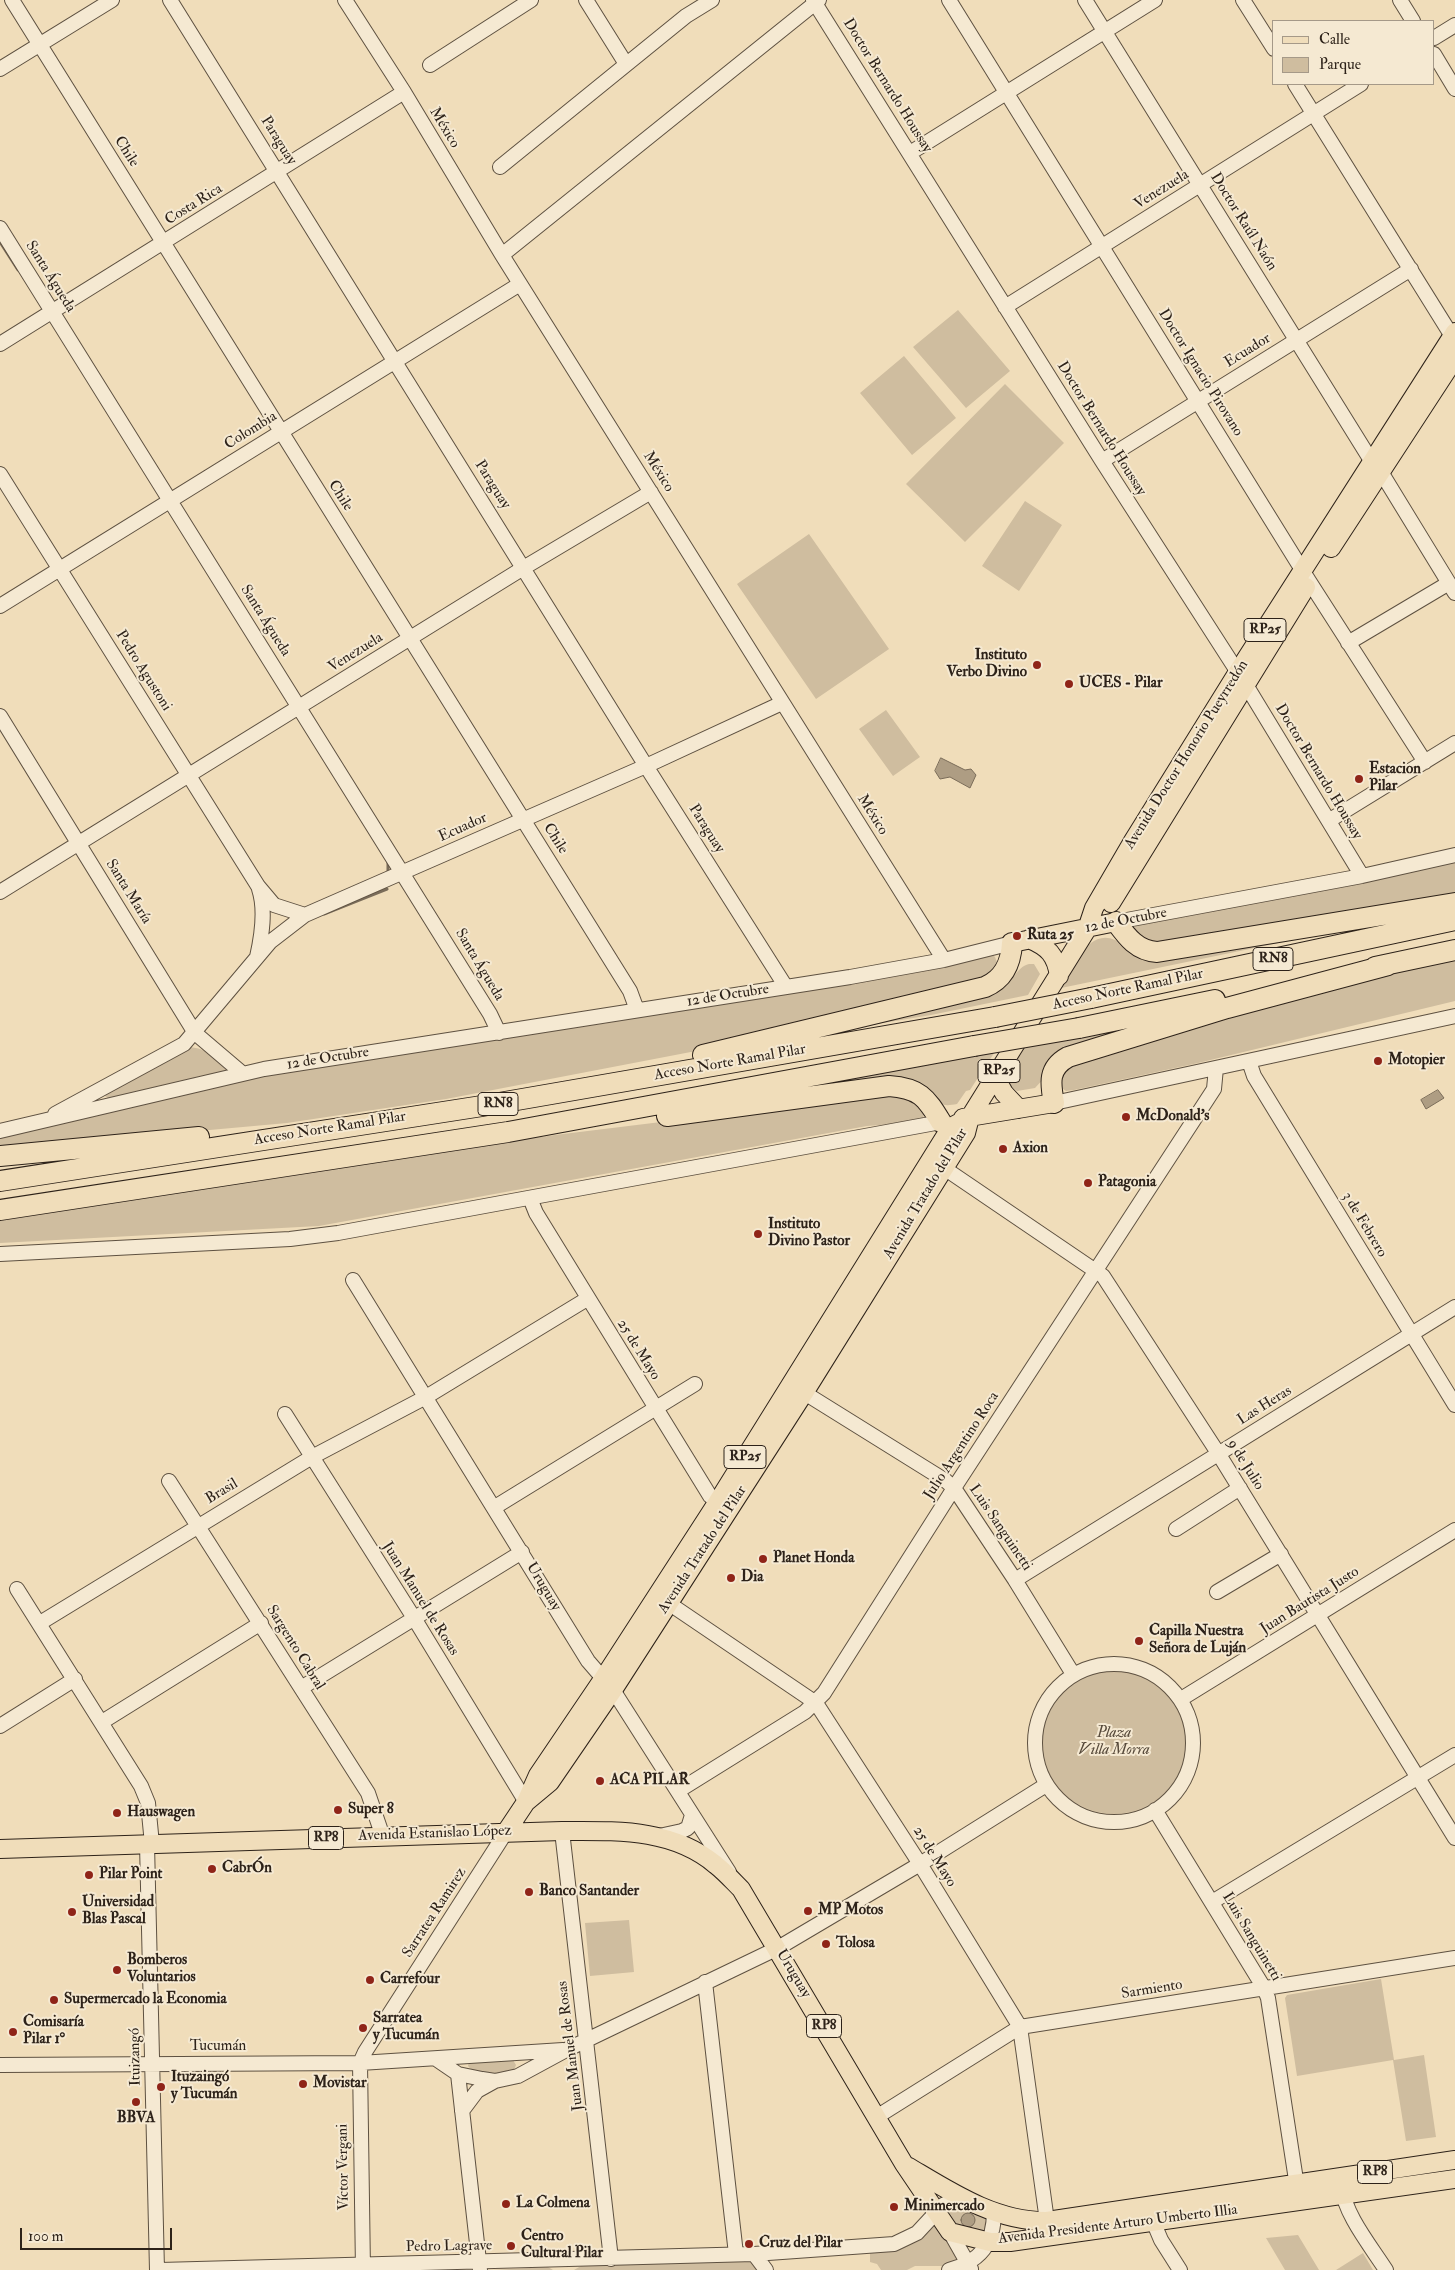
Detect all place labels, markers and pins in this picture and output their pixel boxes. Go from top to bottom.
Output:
place label: Instituto Verbo Divino [947,647,1027,682]
marker: Instituto Verbo Divino [1031,659,1043,671]
place label: UCES - Pilar [1079,675,1163,693]
marker: UCES - Pilar [1063,678,1075,690]
place label: Estacion Pilar [1369,761,1421,796]
marker: Estacion Pilar [1353,773,1365,785]
place label: Ruta 25 [1027,927,1074,945]
marker: Ruta 25 [1011,930,1023,942]
place label: Motopier [1388,1052,1445,1070]
marker: Motopier [1372,1055,1384,1067]
place label: McDonald's [1136,1108,1209,1126]
marker: McDonald's [1120,1111,1132,1123]
place label: Axion [1013,1140,1048,1158]
marker: Axion [997,1143,1009,1155]
place label: Patagonia [1098,1174,1156,1192]
marker: Patagonia [1082,1177,1094,1189]
place label: Instituto Divino Pastor [768,1216,850,1251]
marker: Instituto Divino Pastor [752,1228,764,1240]
place label: Planet Honda [773,1550,854,1568]
marker: Planet Honda [757,1553,769,1565]
place label: Dia [741,1569,763,1587]
marker: Dia [725,1572,737,1584]
place label: Capilla Nuestra Señora de Luján [1149,1623,1246,1658]
marker: Capilla Nuestra Señora de Luján [1133,1635,1145,1647]
place label: ACA PILAR [610,1772,689,1790]
marker: ACA PILAR [594,1775,606,1787]
place label: Super 8 [348,1801,394,1819]
place label: Hauswagen [127,1804,195,1822]
marker: Super 8 [332,1804,344,1816]
marker: Hauswagen [111,1807,123,1819]
place label: CabrÓn [222,1860,272,1878]
marker: CabrÓn [206,1863,218,1875]
place label: Pilar Point [99,1866,162,1884]
marker: Pilar Point [83,1869,95,1881]
place label: Banco Santander [539,1883,639,1901]
marker: Banco Santander [523,1886,535,1898]
place label: Universidad Blas Pascal [82,1894,154,1929]
place label: MP Motos [818,1902,883,1920]
marker: MP Motos [802,1905,814,1917]
marker: Universidad Blas Pascal [66,1906,78,1918]
place label: Tolosa [836,1935,875,1953]
marker: Tolosa [820,1938,832,1950]
place label: Bomberos Voluntarios [127,1952,196,1987]
marker: Bomberos Voluntarios [111,1964,123,1976]
place label: Carrefour [380,1971,440,1989]
marker: Carrefour [364,1974,376,1986]
place label: Supermercado la Economia [64,1991,227,2009]
marker: Supermercado la Economia [48,1994,60,2006]
place label: Sarratea y Tucumán [373,2010,439,2045]
place label: Comisaría Pilar 1° [23,2014,84,2049]
marker: Sarratea y Tucumán [357,2022,369,2034]
marker: Comisaría Pilar 1° [7,2026,19,2038]
place label: Ituzaingó y Tucumán [171,2069,237,2104]
place label: Movistar [313,2075,367,2093]
marker: Movistar [297,2078,309,2090]
marker: Ituzaingó y Tucumán [155,2081,167,2093]
marker: BBVA [130,2096,142,2108]
place label: BBVA [117,2110,155,2128]
place label: La Colmena [516,2195,590,2213]
marker: La Colmena [500,2198,512,2210]
place label: Minimercado [904,2198,984,2216]
marker: Minimercado [888,2201,900,2213]
place label: Centro Cultural Pilar [521,2228,603,2263]
place label: Cruz del Pilar [759,2235,843,2253]
marker: Cruz del Pilar [743,2238,755,2250]
marker: Centro Cultural Pilar [505,2240,517,2252]

